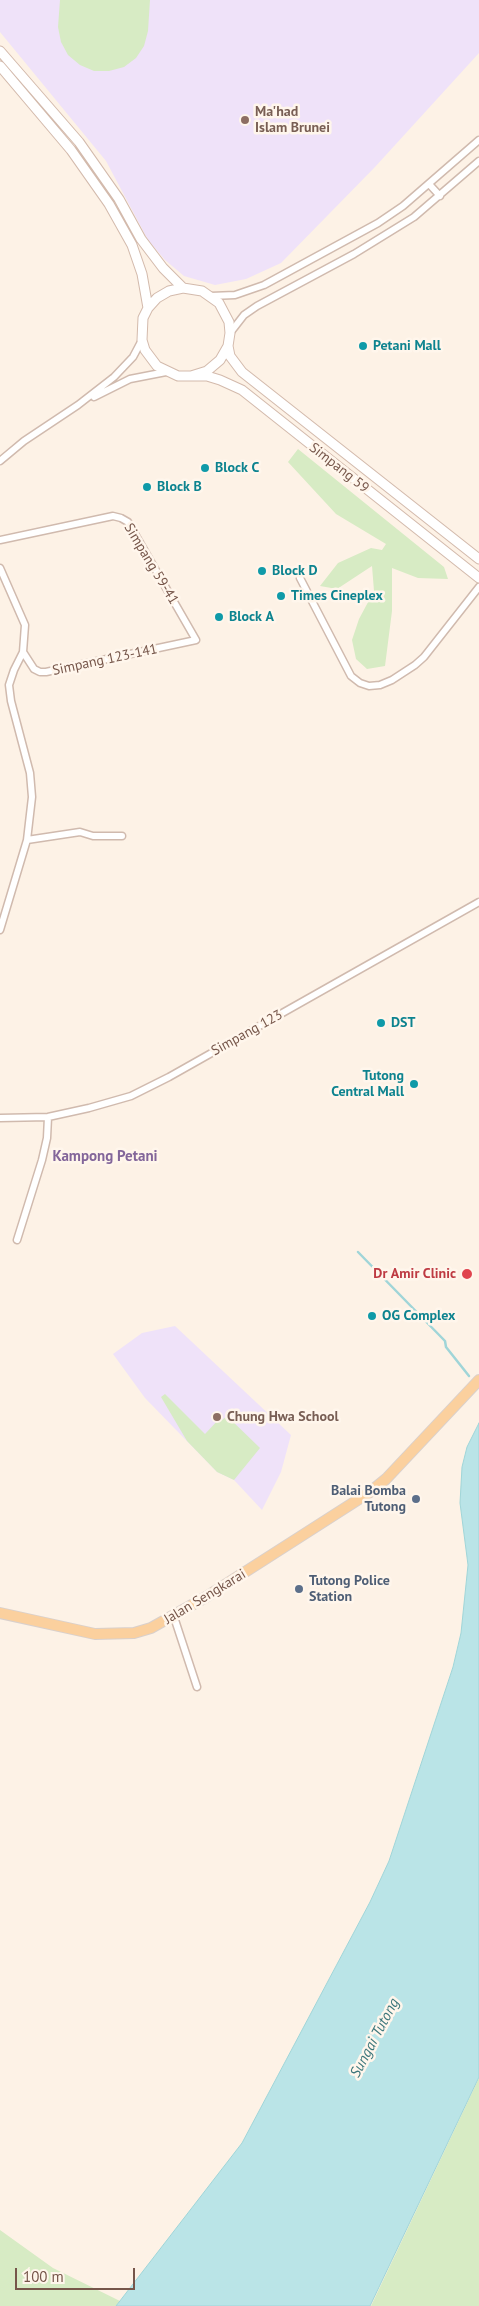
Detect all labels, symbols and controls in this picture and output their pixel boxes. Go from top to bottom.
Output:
place label: Ma'had Islam Brunei [255,104,330,136]
marker: Ma'had Islam Brunei [239,114,251,126]
place label: Petani Mall [373,338,441,354]
marker: Petani Mall [357,340,369,352]
street label: Simpang 59 [306,439,372,497]
place label: Block C [215,460,259,476]
marker: Block C [199,462,211,474]
place label: Block B [157,479,202,495]
marker: Block B [141,481,153,493]
street label: Simpang 59-41 [120,520,182,608]
place label: Block D [272,563,317,579]
marker: Block D [256,565,268,577]
place label: Times Cineplex [291,588,383,604]
marker: Times Cineplex [275,590,287,602]
place label: Block A [229,609,274,625]
marker: Block A [213,611,225,623]
street label: Simpang 123-141 [51,641,159,679]
street label: Simpang 123 [208,1007,286,1059]
place label: DST [391,1015,415,1031]
marker: DST [375,1017,387,1029]
place label: Tutong Central Mall [331,1068,404,1100]
marker: Tutong Central Mall [408,1078,420,1090]
district label: Kampong Petani [52,1148,158,1166]
place label: Dr Amir Clinic [373,1266,456,1282]
marker: Dr Amir Clinic [460,1267,474,1281]
place label: OG Complex [382,1308,455,1324]
marker: OG Complex [366,1310,378,1322]
place label: Chung Hwa School [227,1409,339,1425]
marker: Chung Hwa School [211,1411,223,1423]
place label: Balai Bomba Tutong [331,1483,406,1515]
marker: Balai Bomba Tutong [410,1493,422,1505]
street label: Jalan Sengkarai [161,1566,249,1628]
place label: Tutong Police Station [309,1573,390,1605]
marker: Tutong Police Station [293,1583,305,1595]
water label: Sungai Tutong [347,1995,403,2081]
scale bar [18,2258,138,2290]
text: 100 m [23,2267,64,2286]

